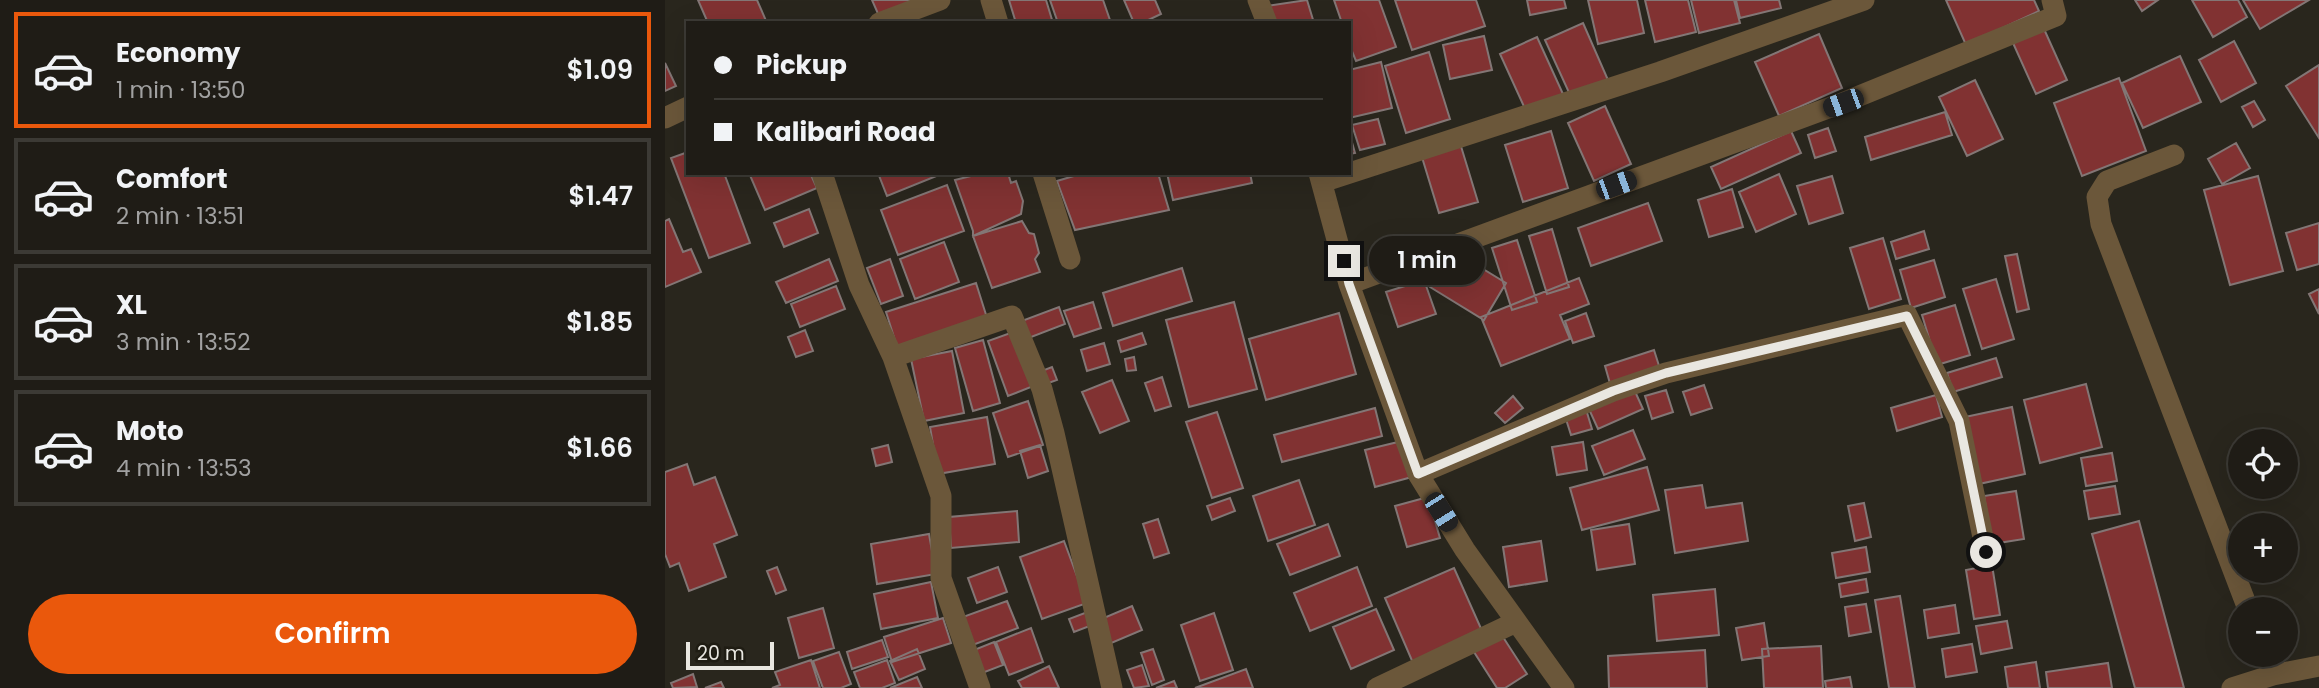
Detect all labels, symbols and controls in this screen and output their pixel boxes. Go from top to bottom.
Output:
text: Economy [116,35,240,71]
icon: car [32,39,95,102]
text: Pickup [756,47,847,83]
text: $1.09 [567,52,633,88]
text: 1 min · 13:50 [116,74,245,106]
car [1820,86,1867,120]
text: Kalibari Road [756,114,936,150]
text: Comfort [116,161,228,197]
icon: car [32,165,95,228]
car [1593,168,1640,202]
text: $1.47 [568,178,633,214]
text: 2 min · 13:51 [116,200,244,232]
callout: 1 min [1369,236,1484,286]
text: 1 min [1397,244,1457,276]
route end [1328,245,1360,277]
text: XL [116,287,147,323]
icon: car [32,291,95,354]
text: $1.85 [566,304,633,340]
text: 3 min · 13:52 [116,326,250,358]
text: Moto [116,413,184,449]
icon: car [32,417,95,480]
map controls [2228,429,2298,667]
button: locate [2228,429,2298,499]
text: $1.66 [567,430,633,466]
text: 4 min · 13:53 [116,452,252,484]
car [1421,489,1462,535]
button: + [2228,513,2298,583]
route start [1970,536,2002,568]
button: Confirm [28,594,637,674]
button: − [2228,597,2298,667]
scale bar [686,639,773,671]
text: 20 m [697,640,745,667]

